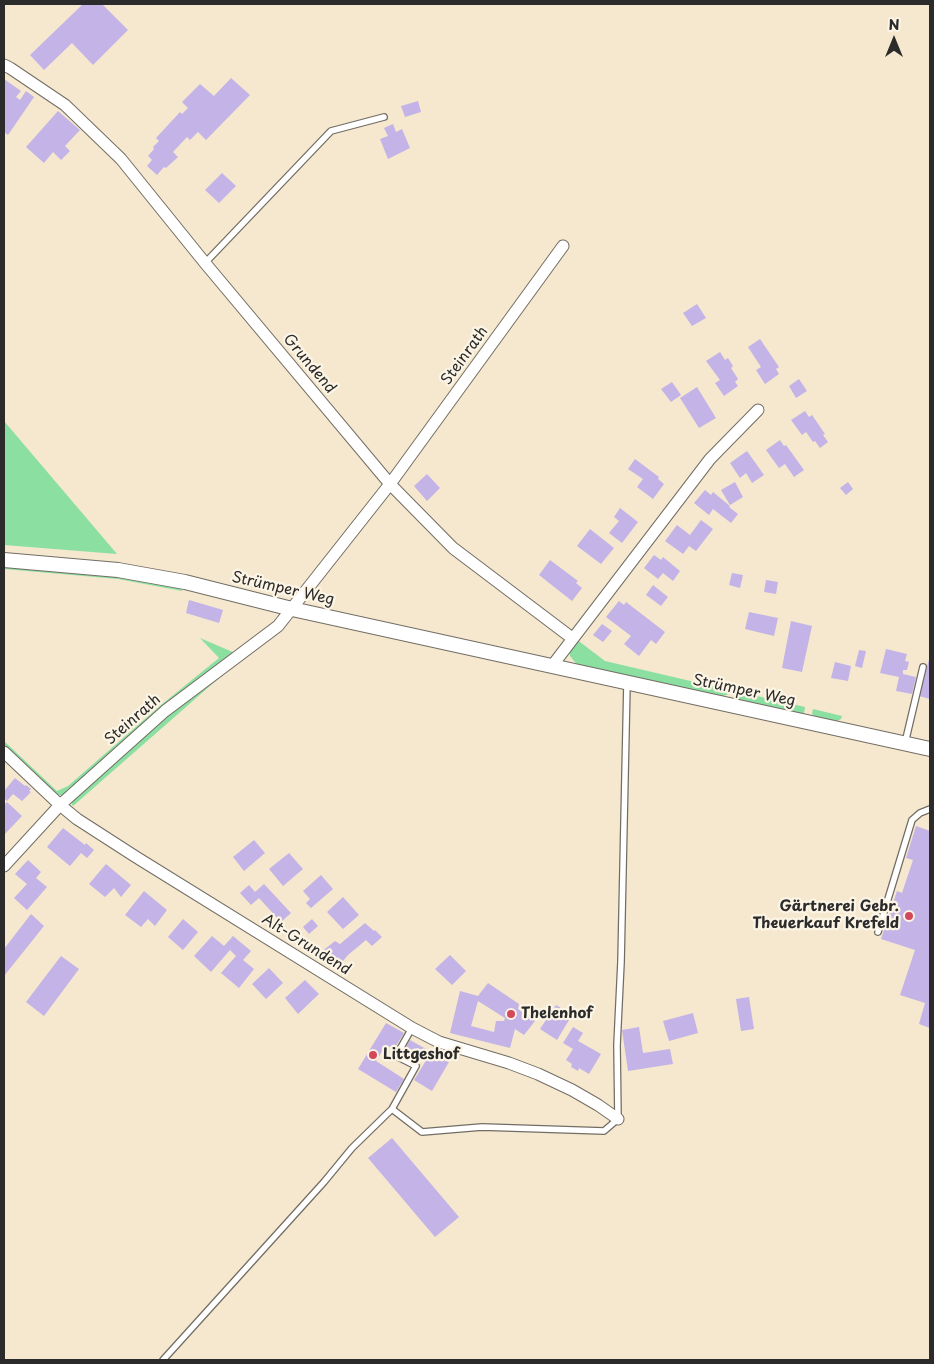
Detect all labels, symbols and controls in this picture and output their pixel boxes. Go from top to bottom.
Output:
text: N [888,14,900,35]
north arrow [869,15,919,65]
street label: Steinrath [438,323,492,389]
street label: Grundend [279,331,339,397]
street label: Strümper Weg [230,568,336,610]
street label: Strümper Weg [691,671,797,711]
street label: Steinrath [102,691,164,749]
place label: Gärtnerei Gebr. Theuerkauf Krefeld [752,898,899,933]
marker: Gärtnerei Gebr. Theuerkauf Krefeld [903,910,915,922]
street label: Alt-Grundend [258,911,354,979]
place label: Thelenhof [521,1005,593,1023]
marker: Thelenhof [505,1008,517,1020]
place label: Littgeshof [383,1046,459,1064]
marker: Littgeshof [367,1049,379,1061]

